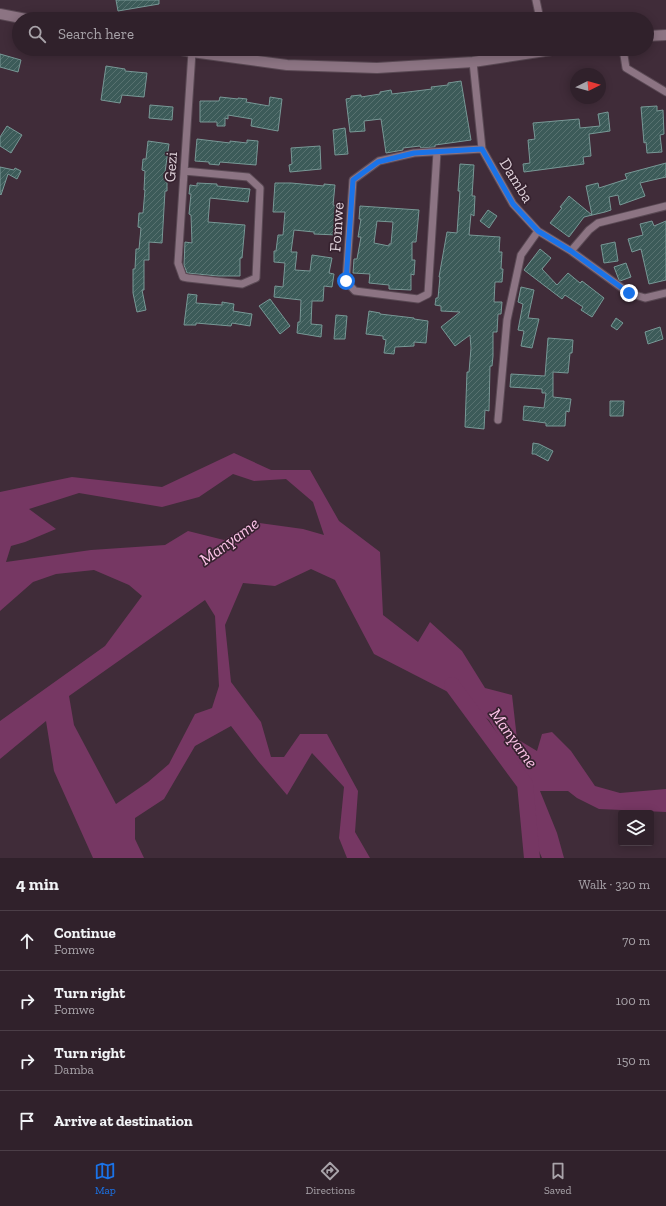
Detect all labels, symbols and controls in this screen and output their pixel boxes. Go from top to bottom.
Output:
search box [12,12,654,56]
icon: search [26,23,48,45]
text: Search here [58,25,134,43]
north arrow [570,68,606,104]
street label: Gezi [160,151,181,183]
street label: Damba [496,154,538,206]
street label: Fomwe [325,201,348,253]
route start [337,272,355,290]
route end [620,284,638,302]
water label: Manyame [195,513,263,569]
water label: Manyame [486,704,542,772]
map controls [618,810,654,846]
button: layers [618,810,654,846]
text: 4 min [16,874,59,894]
text: Walk · 320 m [578,877,650,892]
text: Continue [54,924,116,942]
icon: ahead [16,930,38,952]
text: 70 m [622,933,650,948]
text: Fomwe [54,942,95,957]
text: Turn right [54,984,125,1002]
icon: right [16,990,38,1012]
text: 100 m [616,993,650,1008]
text: Fomwe [54,1002,95,1017]
text: Turn right [54,1044,125,1062]
icon: right [16,1050,38,1072]
text: 150 m [617,1053,650,1068]
text: Damba [54,1062,94,1077]
icon: arrive [16,1110,38,1132]
text: Arrive at destination [54,1112,193,1130]
tab: Map [94,1160,116,1197]
tab: Directions [305,1160,355,1197]
tab: Saved [544,1160,572,1197]

